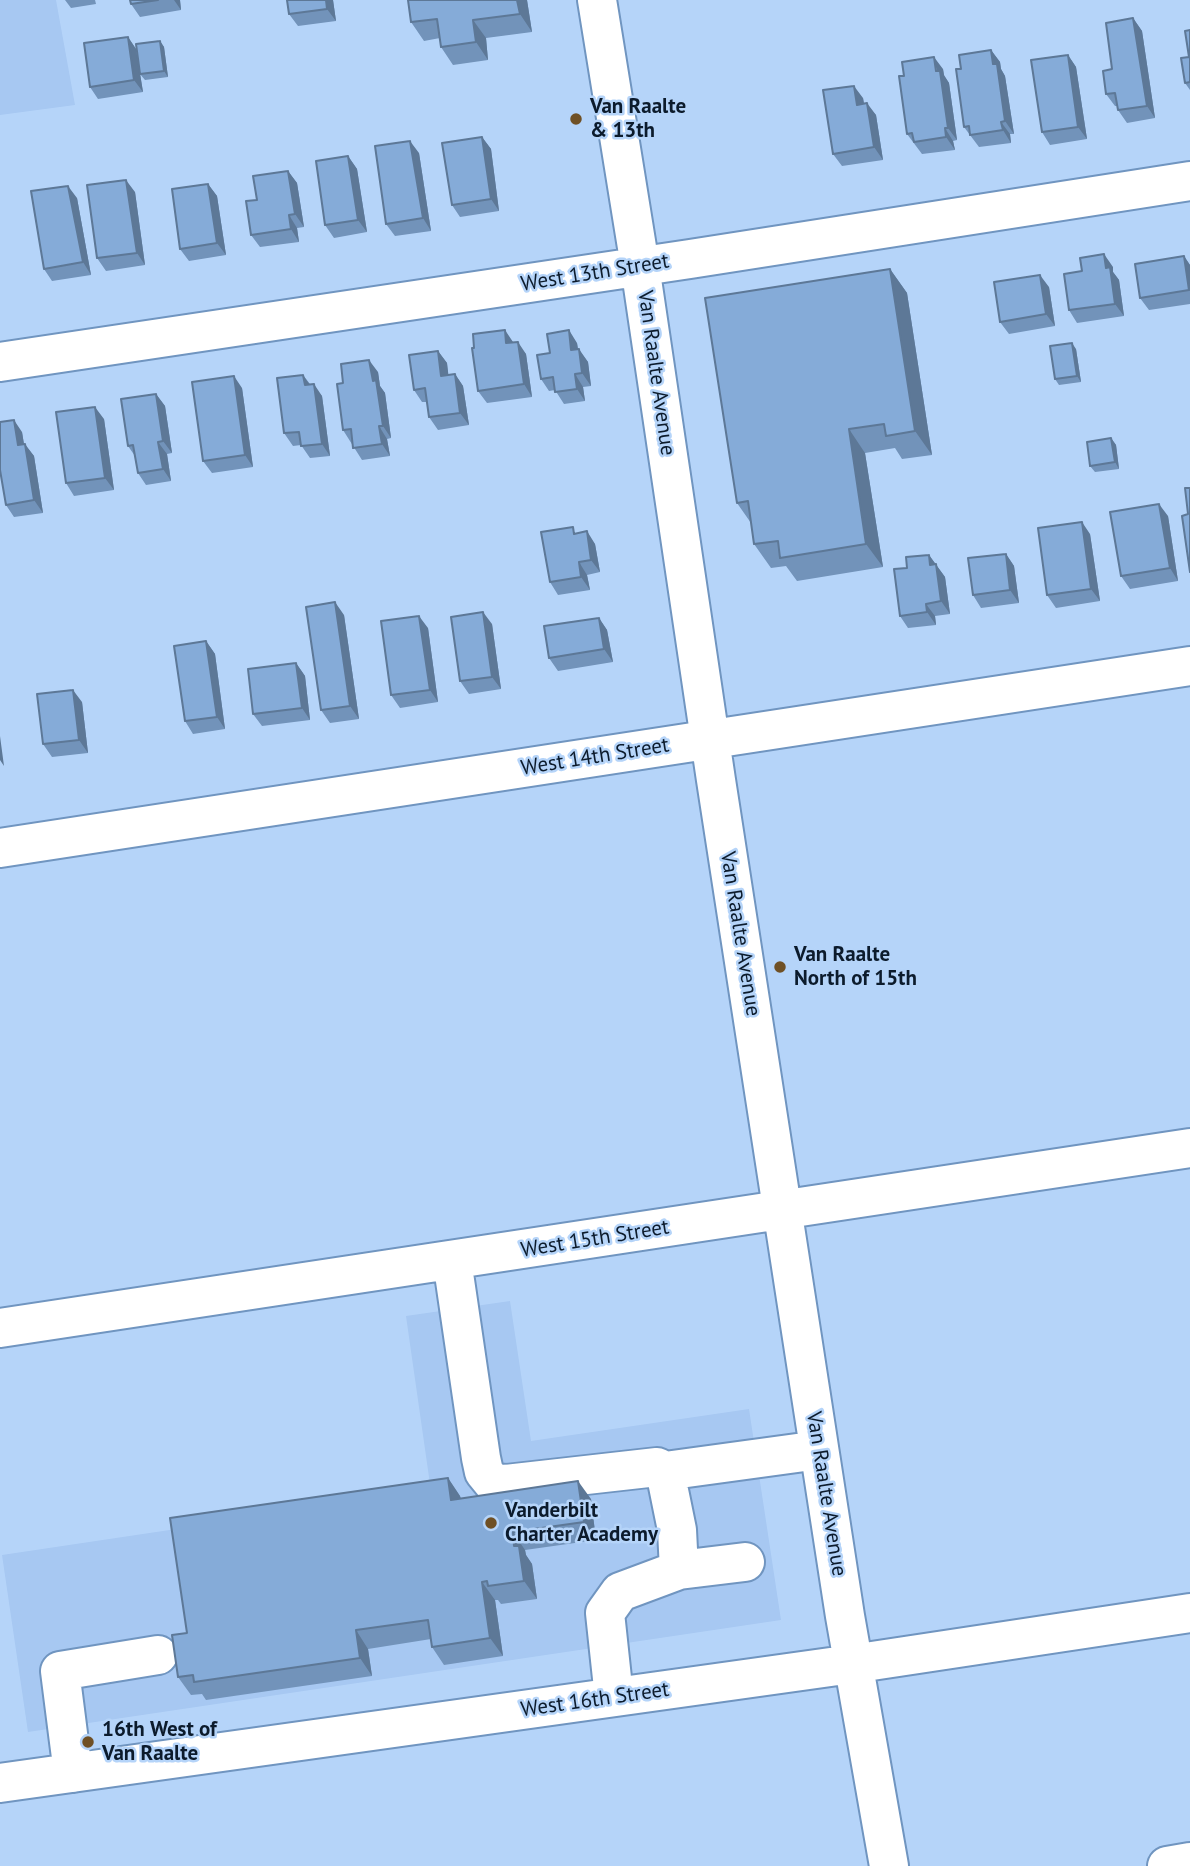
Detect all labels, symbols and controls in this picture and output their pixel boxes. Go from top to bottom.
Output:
place label: Van Raalte & 13th [590,94,686,144]
marker: Van Raalte & 13th [568,111,584,127]
street label: West 13th Street [519,249,671,297]
street label: Van Raalte Avenue [632,289,680,457]
street label: West 14th Street [519,733,671,781]
street label: Van Raalte Avenue [715,850,765,1018]
place label: Van Raalte North of 15th [794,942,917,992]
marker: Van Raalte North of 15th [772,959,788,975]
street label: West 15th Street [519,1215,671,1263]
street label: Van Raalte Avenue [801,1410,851,1578]
place label: Vanderbilt Charter Academy [505,1498,658,1548]
marker: Vanderbilt Charter Academy [483,1515,499,1531]
street label: West 16th Street [519,1677,671,1723]
place label: 16th West of Van Raalte [102,1717,217,1767]
marker: 16th West of Van Raalte [80,1734,96,1750]

